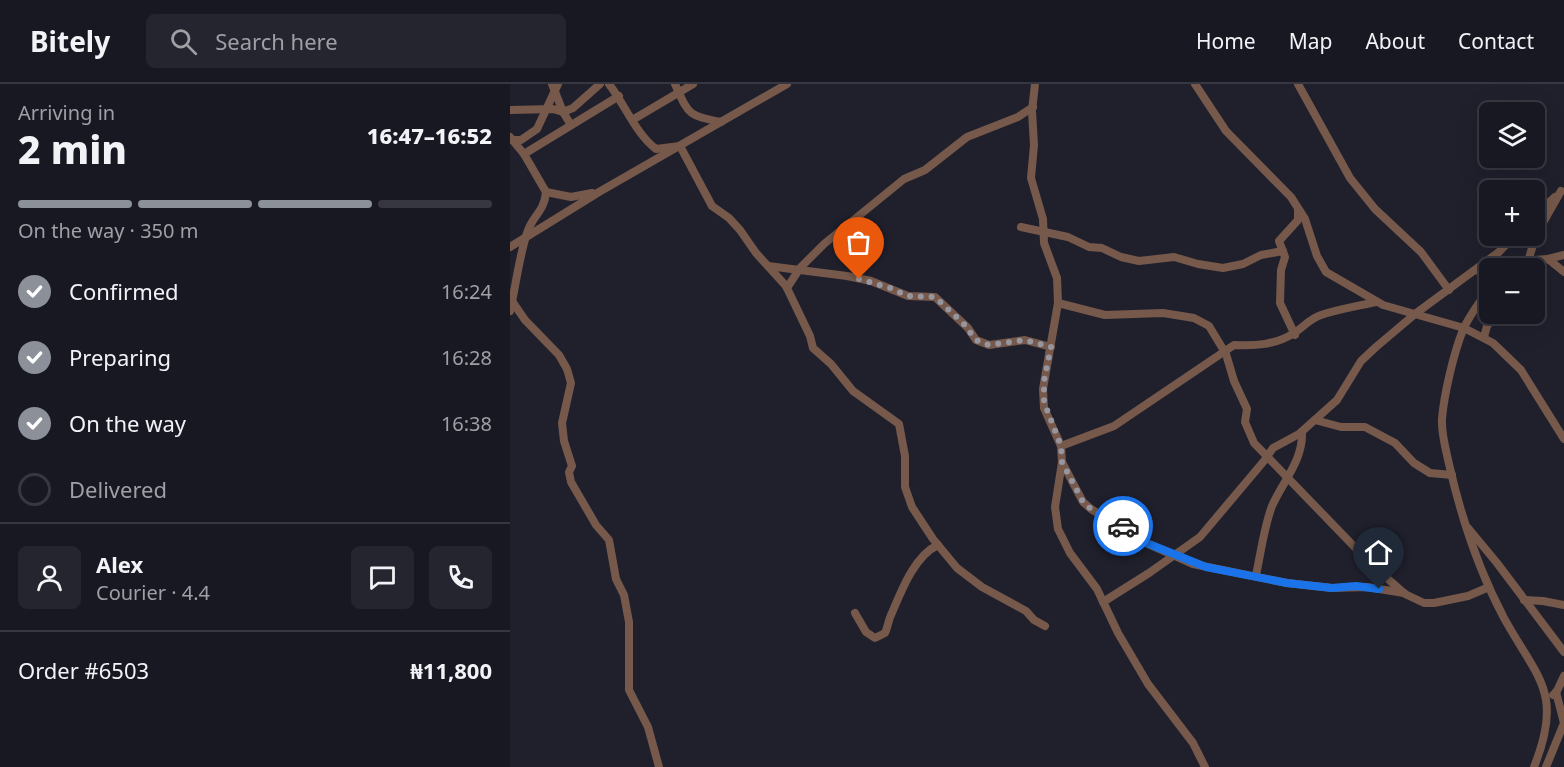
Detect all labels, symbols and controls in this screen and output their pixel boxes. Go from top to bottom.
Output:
search box [146,14,566,68]
text: Bitely [30,22,110,60]
icon: search [167,25,200,58]
text: Search here [215,26,338,56]
text: Home [1196,27,1256,55]
text: Map [1289,27,1332,55]
text: About [1365,27,1425,55]
text: Contact [1458,27,1534,55]
text: Arriving in [18,99,115,126]
map controls [1479,102,1545,324]
button: layers [1479,102,1545,168]
text: 16:47–16:52 [367,120,492,150]
text: 2 min [18,122,127,175]
button: + [1479,180,1545,246]
text: On the way · 350 m [18,217,198,244]
pin [833,217,884,279]
icon: bag [842,226,875,259]
button: − [1479,258,1545,324]
icon: check [18,275,51,308]
text: Confirmed [69,276,179,306]
text: 16:24 [441,278,492,305]
icon: check [18,341,51,374]
text: Preparing [69,342,171,372]
text: 16:28 [441,344,492,371]
icon: check [18,407,51,440]
text: On the way [69,408,186,438]
text: 16:38 [441,410,492,437]
text: Delivered [69,474,167,504]
courier [1093,496,1153,556]
icon: car [1107,510,1140,543]
pin [1353,527,1404,589]
icon: home [1362,536,1395,569]
button: person [18,546,81,609]
button: chat [351,546,414,609]
button: phone [429,546,492,609]
text: Alex [96,549,143,579]
text: Courier · 4.4 [96,579,210,606]
text: Order #6503 [18,655,149,685]
text: ₦11,800 [410,655,492,685]

